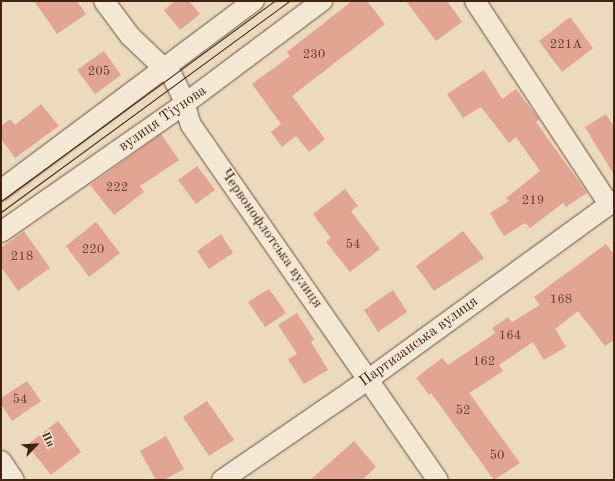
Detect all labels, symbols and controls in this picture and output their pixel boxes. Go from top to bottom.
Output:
house number: 221А [550,37,582,53]
house number: 230 [303,47,325,63]
house number: 205 [88,64,110,80]
street label: вулиця Тіунова [116,82,210,156]
street label: Червонофлотська вулиця [216,166,326,312]
house number: 222 [106,180,128,196]
house number: 219 [522,193,544,209]
house number: 54 [345,237,361,253]
house number: 220 [82,242,104,258]
house number: 218 [11,249,33,265]
house number: 168 [550,292,572,308]
street label: Партизанська вулиця [356,293,482,391]
house number: 164 [499,328,521,344]
house number: 162 [473,354,495,370]
house number: 54 [12,392,28,408]
house number: 52 [455,403,471,419]
north arrow [16,425,56,465]
text: Пн [39,431,56,449]
house number: 50 [489,448,505,464]

